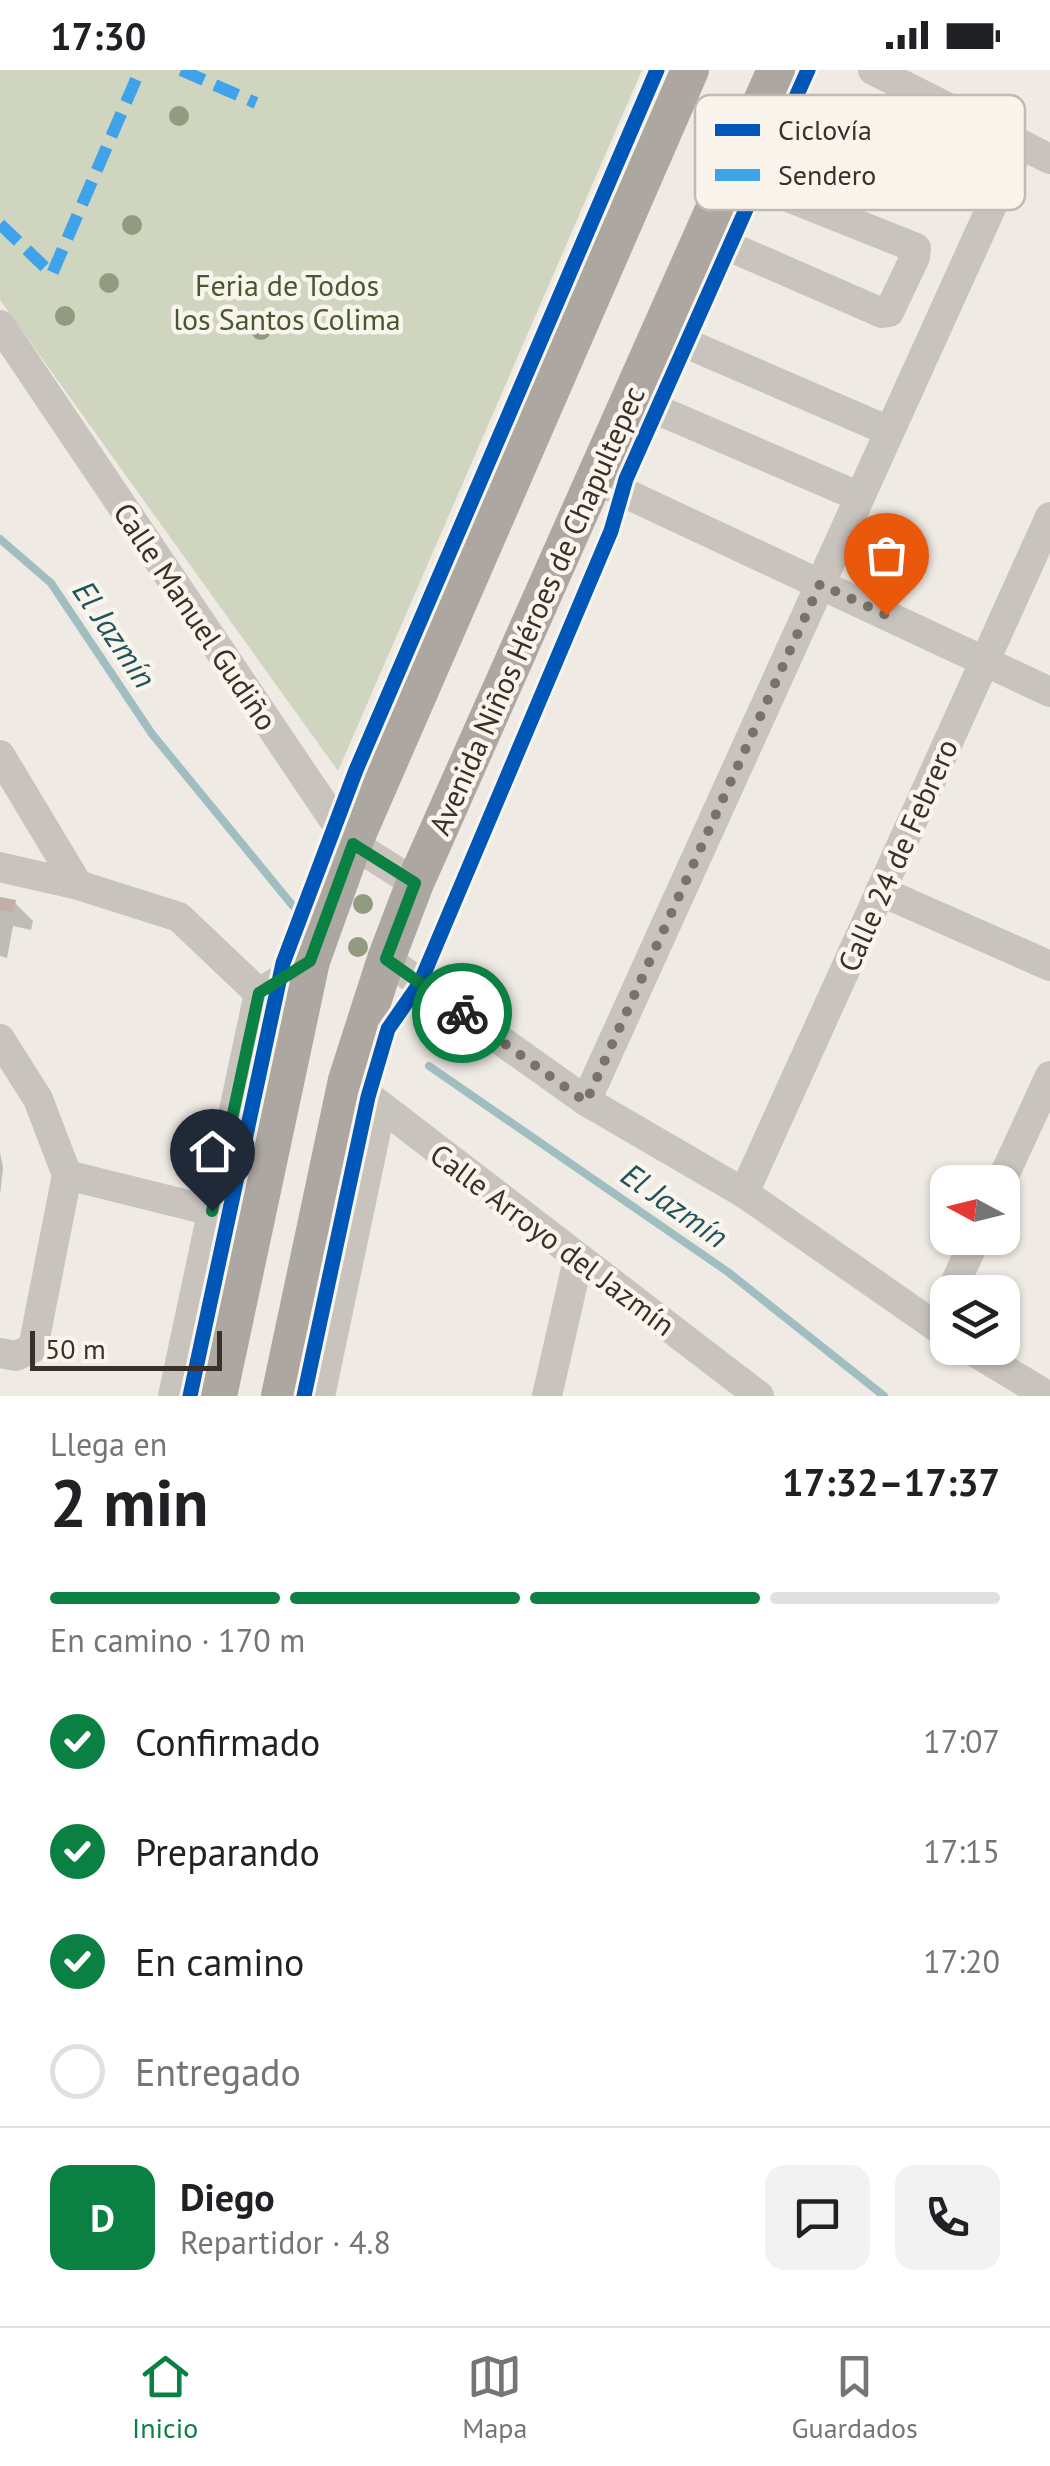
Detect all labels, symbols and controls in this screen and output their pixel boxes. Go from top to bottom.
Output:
text: 17:30 [50,11,146,60]
legend [695,95,1025,210]
text: Ciclovía [778,111,872,148]
text: Sendero [778,156,876,193]
park label: Feria de Todos los Santos Colima [173,265,401,338]
street label: Avenida Niños Héroes de Chapultepec [419,380,653,840]
street label: Calle Manuel Gudiño [105,495,287,737]
pin [844,513,929,616]
icon: bag [859,528,914,583]
water label: El Jazmín [64,572,166,696]
street label: Calle 24 de Febrero [828,732,966,978]
courier [412,963,512,1063]
icon: bike [435,986,490,1041]
pin [170,1109,255,1212]
icon: home [185,1124,240,1179]
street label: Calle Arroyo del Jazmín [423,1134,683,1344]
water label: El Jazmín [613,1153,737,1257]
north arrow [930,1165,1020,1255]
map controls [930,1165,1020,1365]
button: layers [930,1275,1020,1365]
scale bar [30,1326,222,1370]
text: 50 m [45,1330,106,1367]
text: Llega en [50,1423,167,1465]
text: 17:32–17:37 [782,1457,1000,1506]
text: 2 min [50,1460,209,1544]
text: En camino · 170 m [50,1619,305,1661]
icon: check [50,1714,105,1769]
text: Confirmado [135,1717,320,1766]
text: 17:07 [923,1720,1000,1762]
icon: check [50,1824,105,1879]
text: Preparando [135,1827,320,1876]
text: 17:15 [923,1830,1000,1872]
icon: check [50,1934,105,1989]
text: En camino [135,1937,304,1986]
text: 17:20 [923,1940,1000,1982]
text: Entregado [135,2047,301,2096]
button: chat [765,2165,870,2270]
button: phone [895,2165,1000,2270]
text: Diego [180,2172,275,2221]
text: D [90,2193,115,2242]
text: Repartidor · 4.8 [180,2221,391,2263]
tab: Inicio [132,2349,198,2446]
tab: Mapa [462,2349,527,2446]
tab: Guardados [791,2349,918,2446]

